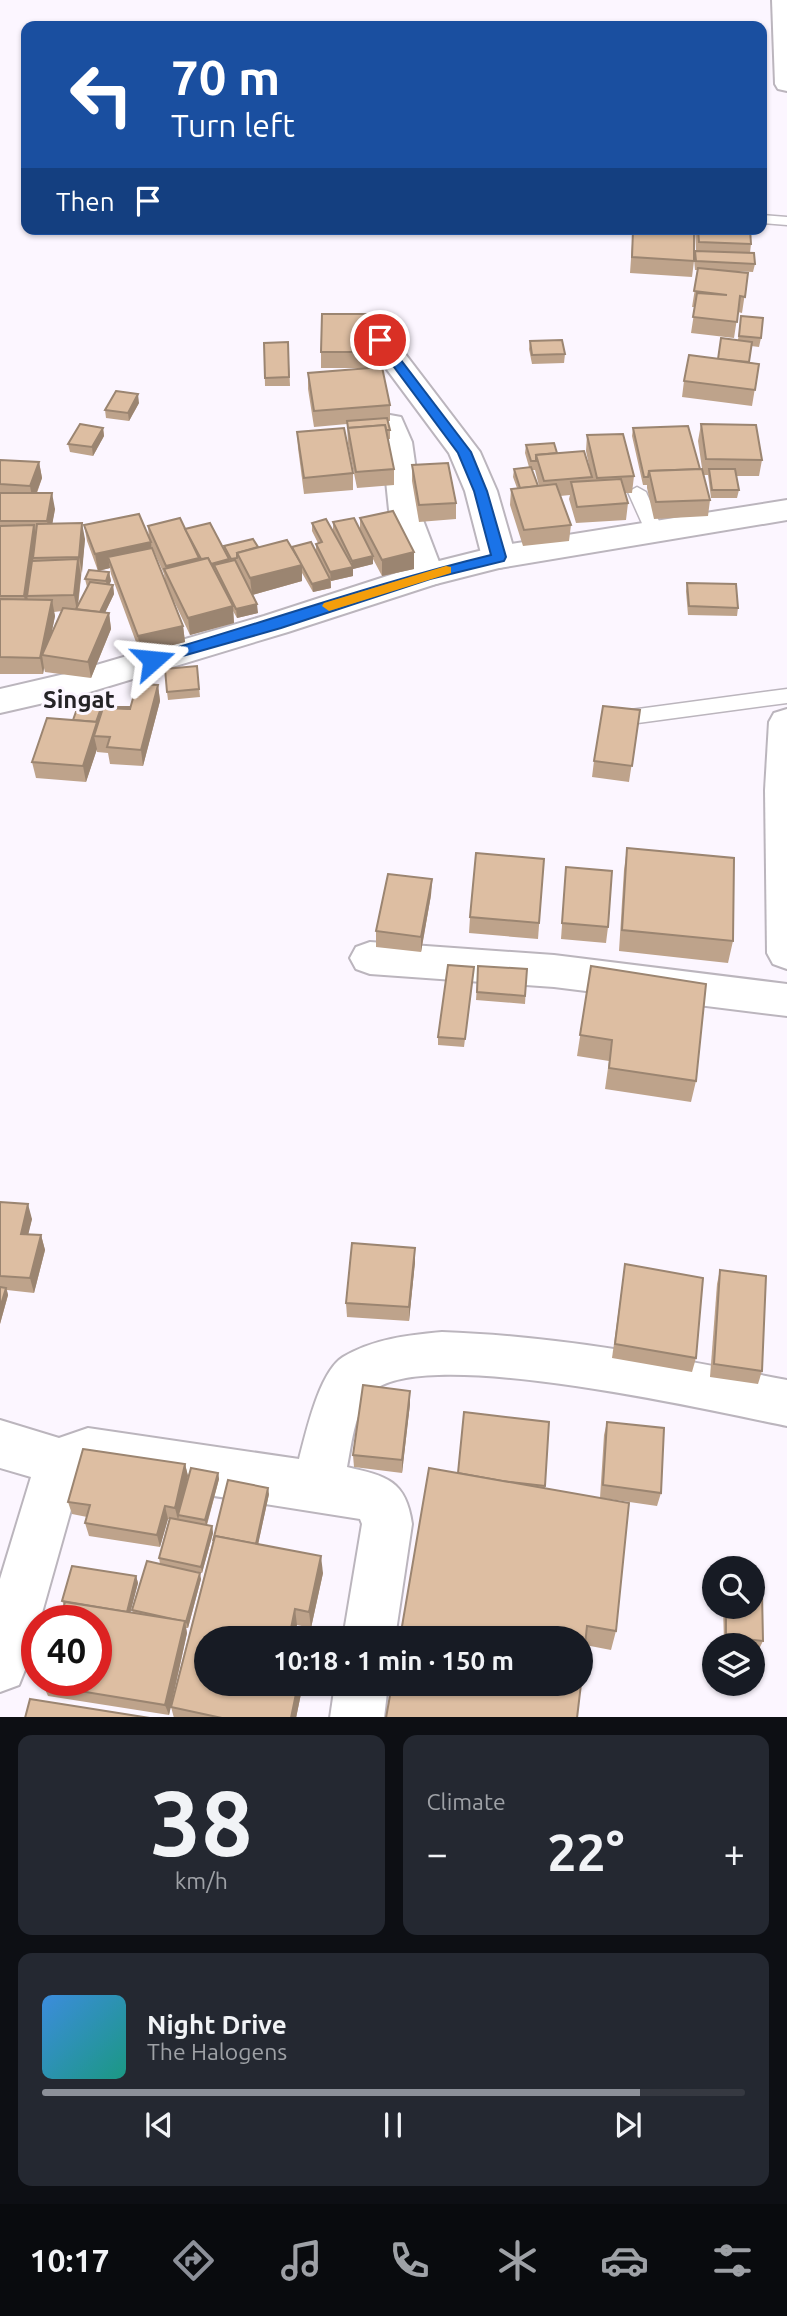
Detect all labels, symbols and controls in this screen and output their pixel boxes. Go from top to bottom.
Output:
icon: left [56,49,147,140]
text: 70 m [171,49,280,104]
text: Turn left [171,107,295,143]
icon: arrive [129,182,167,220]
text: Then [56,187,115,216]
pin [350,310,410,370]
icon: arrive [361,321,399,359]
position arrow [116,623,190,697]
district label: Singat [43,686,115,713]
map controls [702,1556,765,1696]
button: search [702,1556,765,1619]
speed limit sign: 40 [21,1605,112,1696]
button: layers [702,1633,765,1696]
text: 10:18 · 1 min · 150 m [273,1646,514,1675]
text: 38 [150,1771,253,1873]
text: Climate [427,1789,506,1814]
text: 22° [547,1823,624,1881]
text: − [427,1832,448,1874]
text: + [724,1832,745,1874]
text: km/h [175,1868,228,1893]
text: Night Drive [147,2010,287,2039]
text: The Halogens [147,2039,287,2064]
icon: previous [140,2106,178,2144]
icon: pause [374,2106,412,2144]
icon: next [609,2106,647,2144]
icon: directions [169,2236,218,2285]
icon: music [277,2236,326,2285]
icon: phone [385,2236,434,2285]
icon: climate [493,2236,542,2285]
icon: car [600,2236,649,2285]
icon: filters [708,2236,757,2285]
text: 10:17 [29,2242,110,2278]

